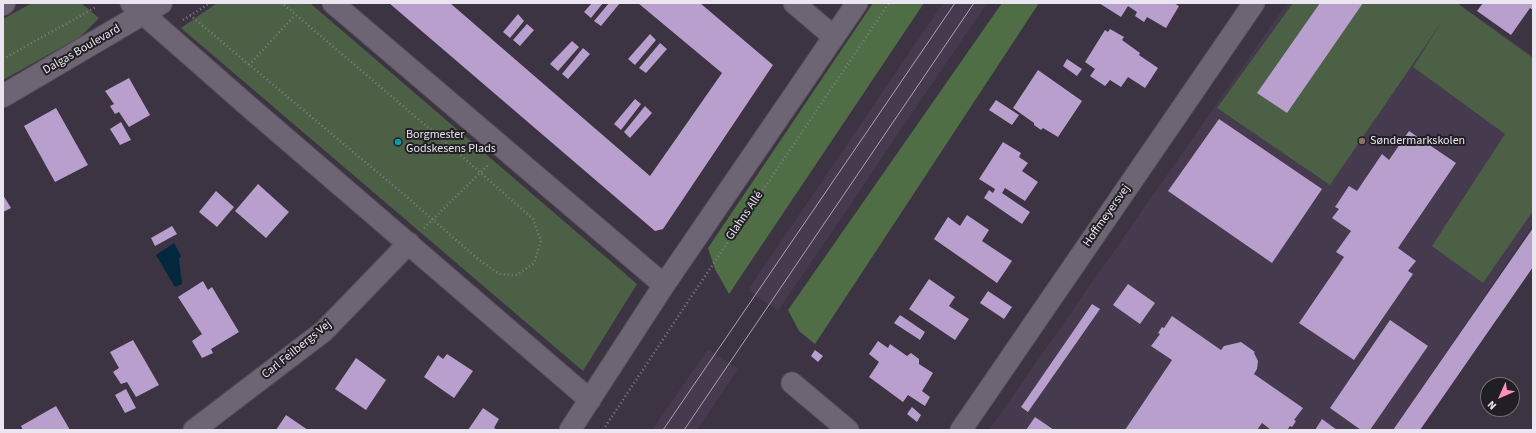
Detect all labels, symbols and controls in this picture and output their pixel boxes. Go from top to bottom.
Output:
street label: Dalgas Boulevard [41,22,123,78]
place label: Borgmester Godskesens Plads [406,128,496,156]
place label: Søndermarkskolen [1370,134,1465,148]
marker: Søndermarkskolen [1357,136,1367,146]
marker: Borgmester Godskesens Plads [393,137,403,147]
street label: Hoffmeyersvej [1080,182,1134,250]
street label: Glahns Allé [723,189,767,243]
street label: Carl Feilbergs Vej [259,318,335,382]
north arrow [1480,377,1520,417]
text: N [1484,397,1500,413]

